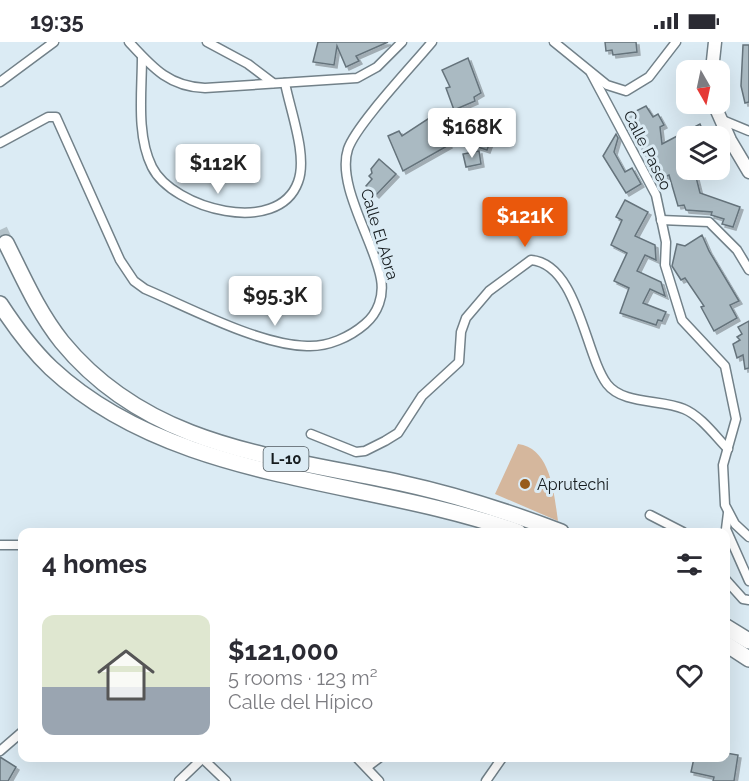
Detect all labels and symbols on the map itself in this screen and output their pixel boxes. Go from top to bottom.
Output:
north arrow [676,60,730,114]
street label: Calle Paseo [619,107,676,193]
pin: $168K [430,108,514,159]
pin: $112K [176,144,260,195]
street label: Calle El Abra [357,186,402,282]
pin: $121K [483,197,567,248]
pin: $95.3K [226,276,324,327]
road number: L-10 [264,447,308,471]
place label: Aprutechi [537,475,609,494]
marker: Aprutechi [518,477,532,491]

